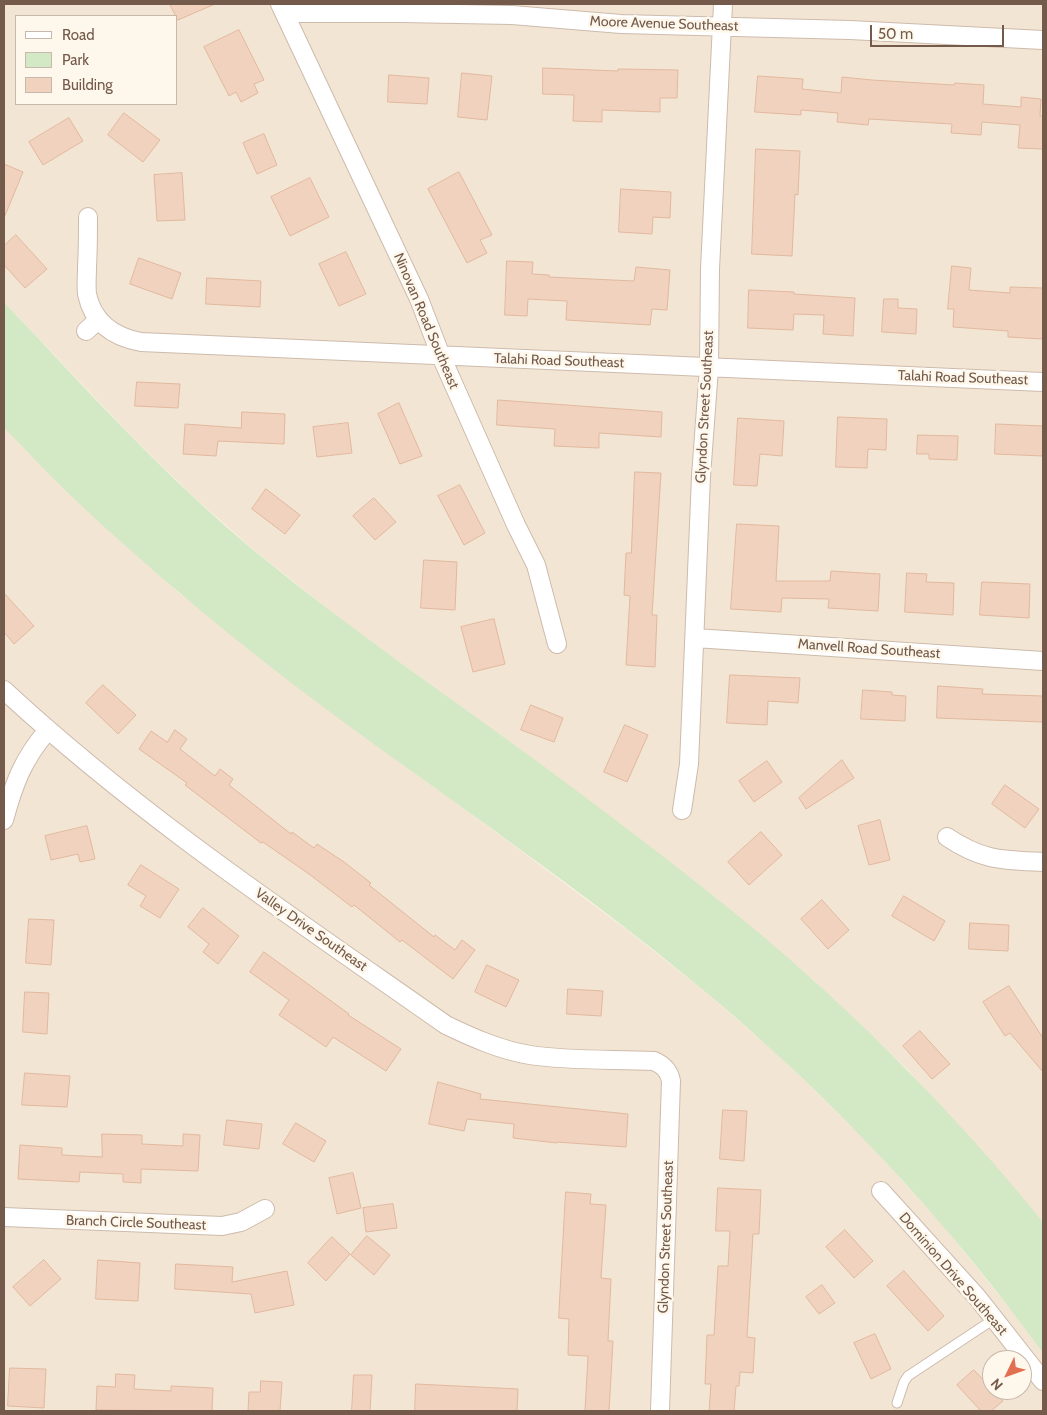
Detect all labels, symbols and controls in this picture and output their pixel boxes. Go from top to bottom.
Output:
street label: Moore Avenue Southeast [589,13,739,35]
legend [15,15,178,105]
scale bar [872,15,1006,47]
text: 50 m [878,25,913,43]
text: Road [62,26,95,44]
text: Park [62,51,89,69]
text: Building [62,76,113,94]
street label: Ninovan Road Southeast [390,251,462,391]
street label: Glyndon Street Southeast [693,330,717,484]
street label: Talahi Road Southeast [493,350,625,372]
street label: Talahi Road Southeast [897,367,1029,389]
street label: Manvell Road Southeast [797,636,941,662]
street label: Valley Drive Southeast [252,885,370,975]
street label: Glyndon Street Southeast [655,1160,677,1314]
street label: Dominion Drive Southeast [895,1209,1011,1339]
street label: Branch Circle Southeast [66,1212,206,1234]
north arrow [982,1350,1032,1400]
text: N [987,1375,1007,1394]

